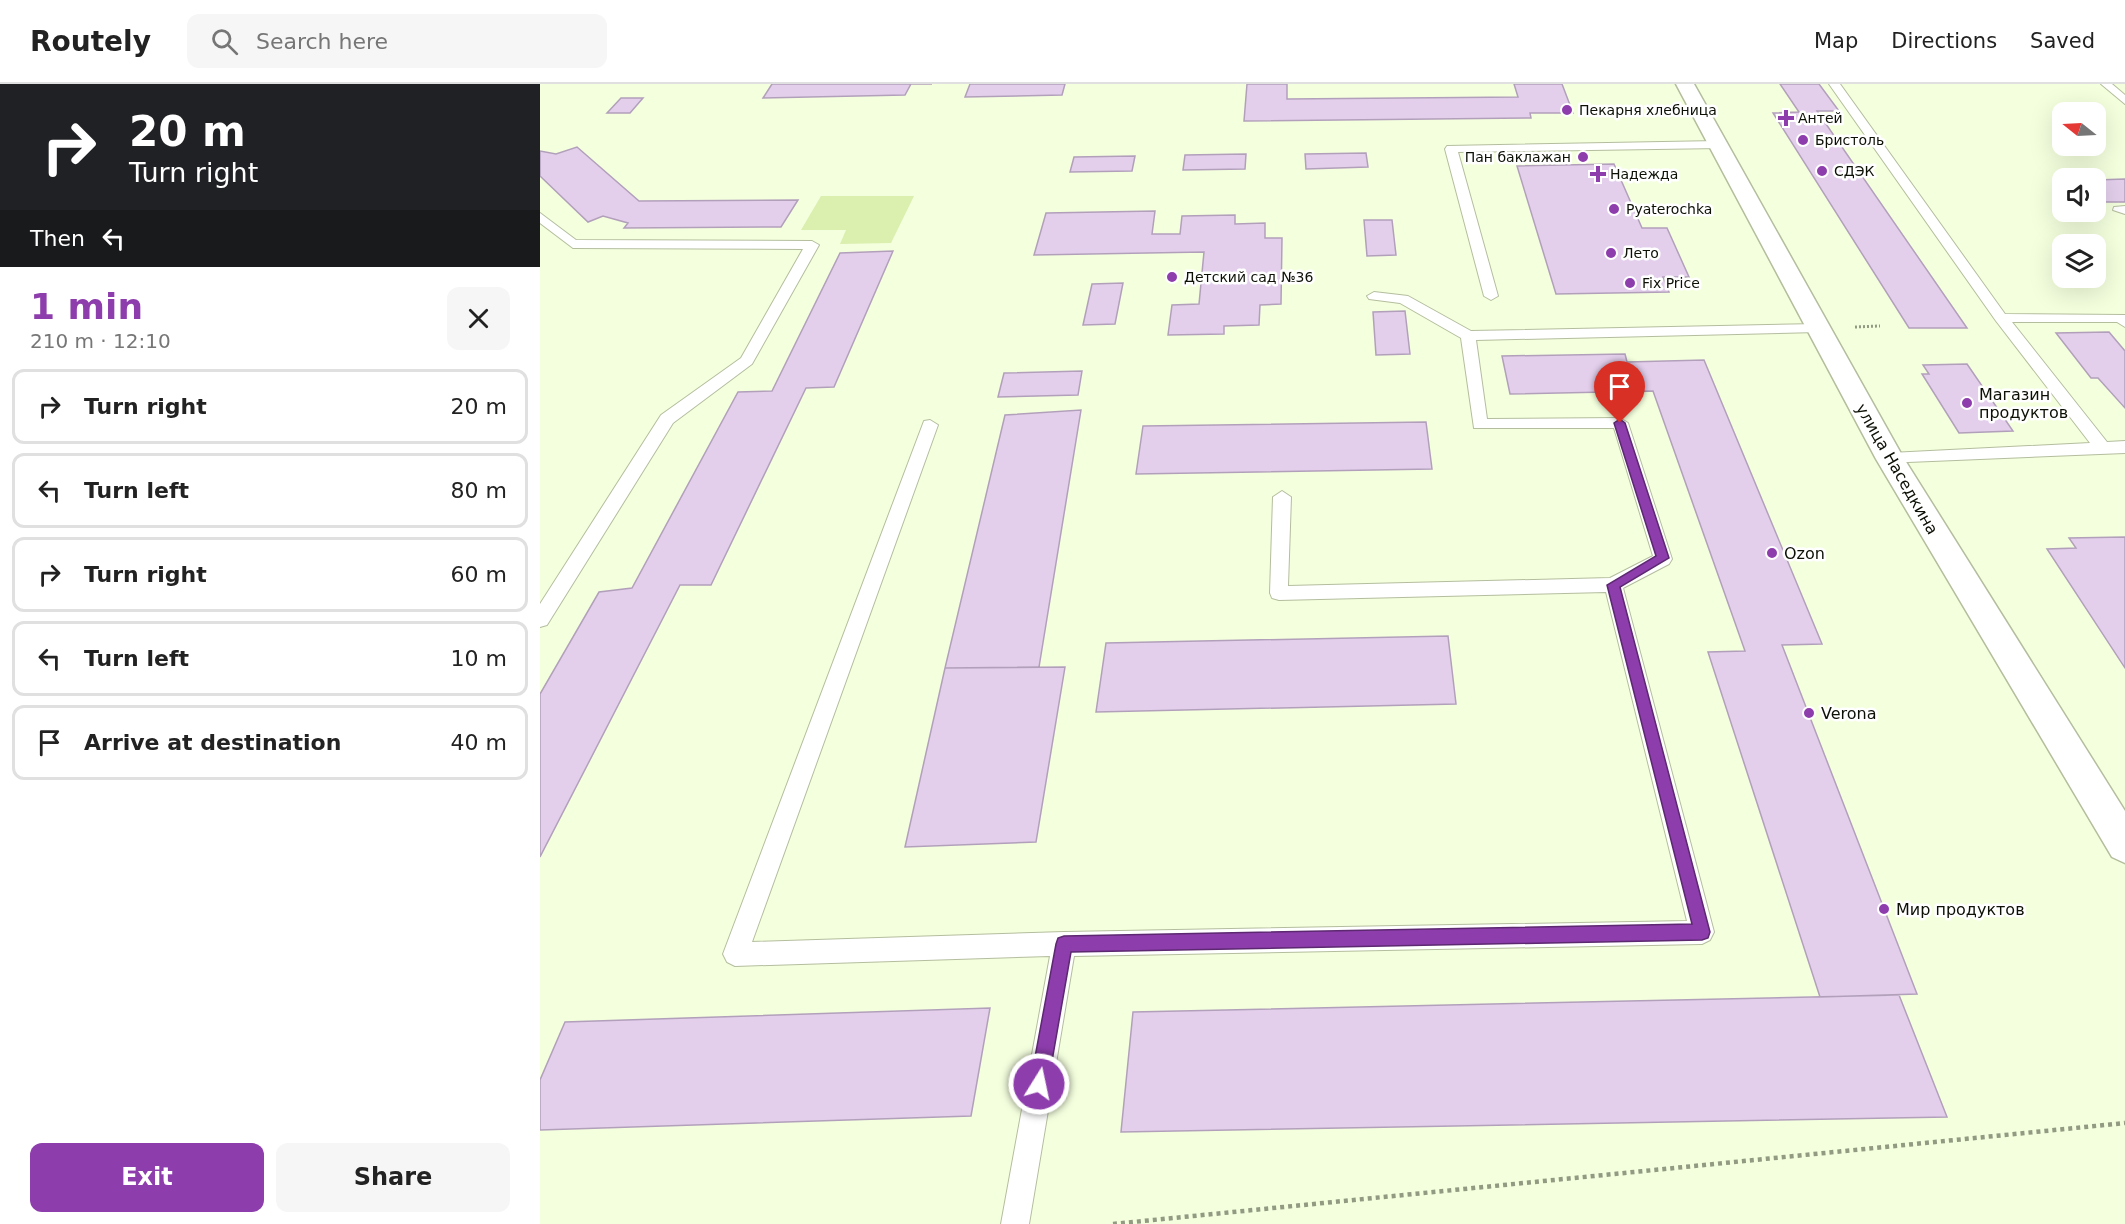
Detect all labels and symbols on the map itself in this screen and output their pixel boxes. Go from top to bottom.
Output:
place label: Пекарня хлебница [1579,102,1717,118]
north arrow [2052,102,2106,156]
marker: Пекарня хлебница [1560,103,1574,117]
place label: Антей [1798,110,1843,126]
marker: Антей [1779,111,1793,125]
place label: Бристоль [1815,132,1884,148]
marker: Бристоль [1796,133,1810,147]
place label: Пан баклажан [1465,149,1571,165]
marker: Пан баклажан [1576,150,1590,164]
place label: СДЭК [1834,163,1874,179]
marker: СДЭК [1815,164,1829,178]
place label: Надежда [1610,166,1678,182]
marker: Надежда [1591,167,1605,181]
place label: Pyaterochka [1626,201,1712,217]
marker: Pyaterochka [1607,202,1621,216]
place label: Лето [1623,245,1659,261]
marker: Лето [1604,246,1618,260]
place label: Детский сад №36 [1184,269,1313,285]
marker: Детский сад №36 [1165,270,1179,284]
place label: Fix Price [1642,275,1700,291]
marker: Fix Price [1623,276,1637,290]
pin [1594,361,1645,423]
place label: Магазин продуктов [1979,385,2068,422]
marker: Магазин продуктов [1960,396,1974,410]
street label: улица Наседкина [1852,400,1942,538]
place label: Ozon [1784,544,1825,563]
marker: Ozon [1765,546,1779,560]
place label: Verona [1821,704,1877,723]
marker: Verona [1802,706,1816,720]
place label: Мир продуктов [1896,900,2025,919]
marker: Мир продуктов [1877,902,1891,916]
position arrow [1007,1052,1071,1116]

